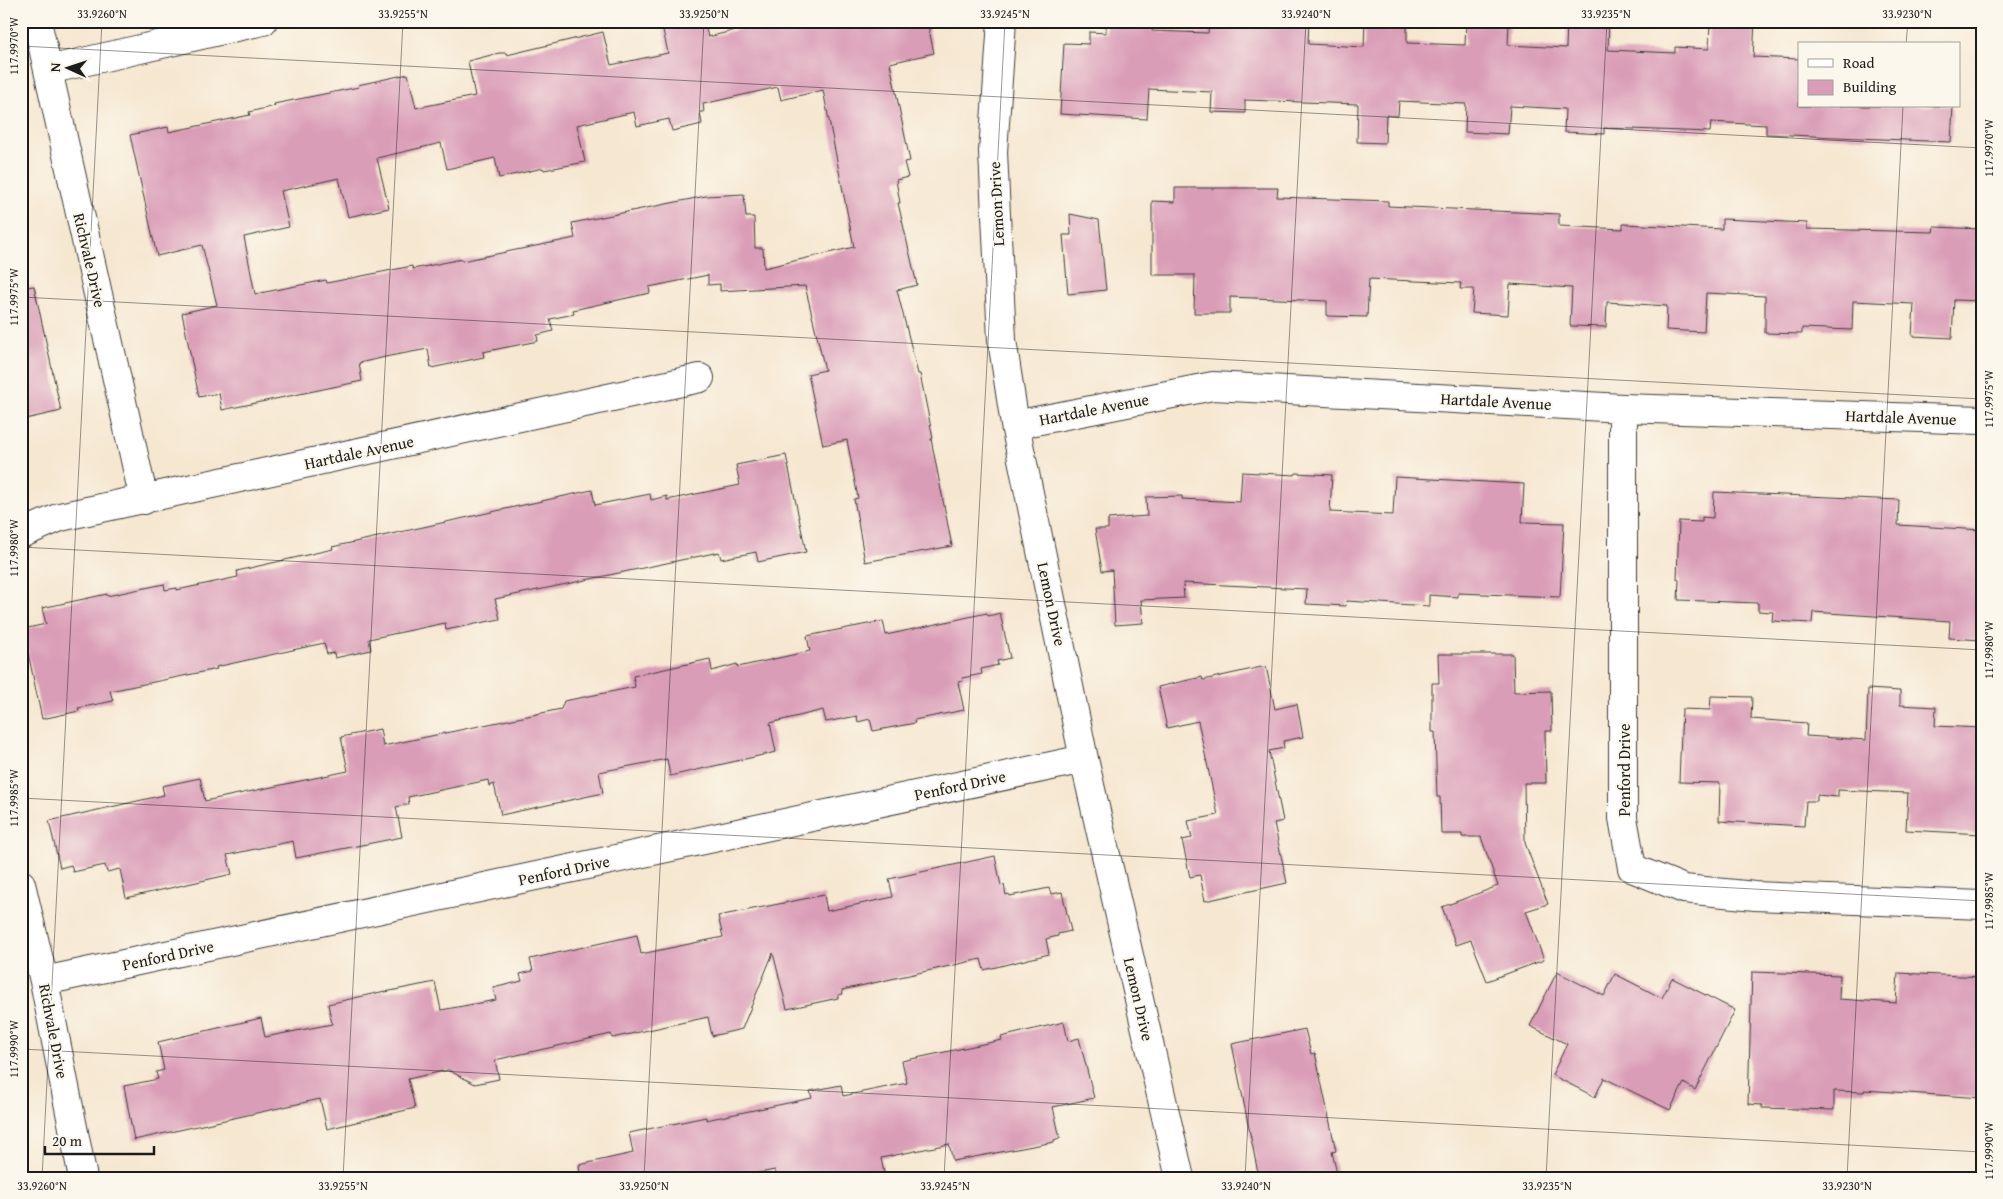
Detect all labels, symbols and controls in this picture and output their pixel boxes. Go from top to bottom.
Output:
text: 33.9260°N [77,5,127,22]
text: 33.9255°N [378,5,428,22]
text: 33.9250°N [679,5,729,22]
text: 33.9245°N [980,5,1030,22]
text: 33.9240°N [1281,5,1331,22]
text: 33.9235°N [1581,5,1631,22]
text: 33.9230°N [1882,5,1932,22]
text: 117.9970°W [5,16,22,75]
north arrow [42,42,92,92]
legend [1798,42,1960,108]
text: Road [1843,52,1874,73]
text: N [45,61,65,73]
text: Building [1843,76,1897,97]
text: 117.9970°W [1980,118,1997,177]
street label: Lemon Drive [982,161,1010,247]
street label: Richvale Drive [67,210,113,310]
text: 117.9975°W [5,267,22,326]
text: 117.9975°W [1980,369,1997,428]
street label: Hartdale Avenue [1440,386,1552,416]
street label: Hartdale Avenue [1037,387,1151,431]
street label: Hartdale Avenue [1845,403,1957,431]
street label: Hartdale Avenue [302,429,416,475]
text: 117.9980°W [5,518,22,577]
street label: Lemon Drive [1031,560,1073,648]
text: 117.9980°W [1980,620,1997,679]
street label: Penford Drive [1612,724,1636,816]
street label: Penford Drive [912,764,1008,806]
text: 117.9985°W [5,768,22,827]
street label: Penford Drive [516,849,612,891]
text: 117.9985°W [1980,871,1997,930]
street label: Penford Drive [120,934,216,976]
street label: Lemon Drive [1118,955,1160,1043]
street label: Richvale Drive [33,982,75,1080]
text: 117.9990°W [5,1019,22,1078]
text: 117.9990°W [1980,1121,1997,1180]
scale bar [45,1124,154,1156]
text: 20 m [52,1130,83,1151]
text: 33.9260°N [17,1177,67,1194]
text: 33.9255°N [318,1177,368,1194]
text: 33.9250°N [619,1177,669,1194]
text: 33.9245°N [920,1177,970,1194]
text: 33.9240°N [1221,1177,1271,1194]
text: 33.9235°N [1522,1177,1572,1194]
text: 33.9230°N [1822,1177,1872,1194]

